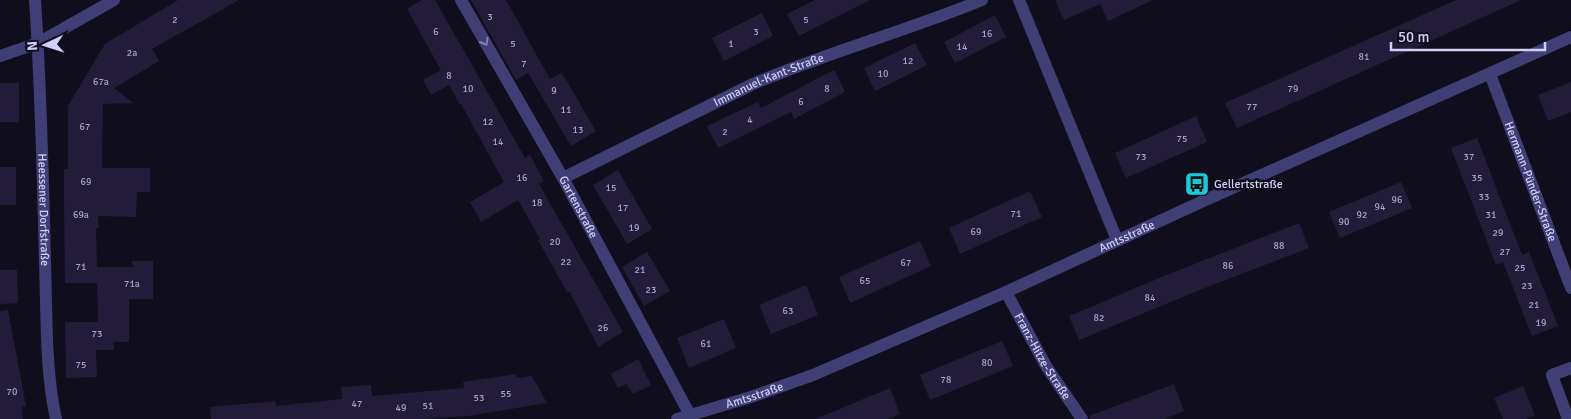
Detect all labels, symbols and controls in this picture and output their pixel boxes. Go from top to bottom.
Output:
house number: 3 [487,11,493,23]
house number: 2 [172,14,178,26]
house number: 5 [803,14,809,26]
north arrow [20,20,70,70]
scale bar [1391,20,1545,52]
house number: 6 [433,26,439,38]
house number: 3 [753,26,759,38]
house number: 16 [982,28,992,40]
text: 50 m [1398,28,1429,46]
one-way arrow [479,37,489,46]
house number: 5 [510,38,516,50]
house number: 1 [728,38,734,50]
text: N [24,40,41,51]
house number: 14 [957,41,968,53]
house number: 2a [127,47,137,59]
street label: Immanuel-Kant-Straße [711,50,826,110]
house number: 81 [1359,51,1369,63]
house number: 12 [903,55,913,67]
house number: 7 [521,58,527,70]
house number: 10 [878,68,888,80]
house number: 8 [446,70,452,82]
house number: 67a [93,76,109,88]
house number: 10 [463,83,473,95]
house number: 8 [824,83,830,95]
house number: 79 [1288,83,1298,95]
house number: 9 [551,85,557,97]
house number: 6 [798,96,804,108]
house number: 77 [1247,101,1257,113]
house number: 11 [561,104,571,116]
house number: 4 [747,114,753,126]
house number: 12 [483,116,493,128]
street label: Hermann-Pünder-Straße [1501,120,1560,244]
house number: 67 [80,121,90,133]
house number: 13 [573,124,583,136]
house number: 2 [722,126,728,138]
house number: 75 [1177,133,1187,145]
house number: 14 [493,136,504,148]
house number: 73 [1136,151,1146,163]
house number: 37 [1464,151,1474,163]
street label: Heessener Dorfstraße [34,153,52,266]
bus stop icon: Gellertstraße [1184,171,1210,197]
house number: 16 [517,172,527,184]
house number: 35 [1472,172,1482,184]
street label: Gartenstraße [555,173,601,241]
house number: 69 [81,176,91,188]
place label: Gellertstraße [1214,177,1283,192]
house number: 15 [606,182,616,194]
house number: 33 [1479,191,1489,203]
house number: 96 [1392,194,1402,206]
house number: 18 [532,197,542,209]
house number: 94 [1375,201,1386,213]
house number: 17 [618,202,628,214]
house number: 71 [1011,208,1021,220]
house number: 69a [73,209,89,221]
house number: 92 [1357,209,1367,221]
house number: 31 [1486,209,1496,221]
house number: 90 [1339,216,1349,228]
street label: Amtsstraße [1097,217,1157,256]
house number: 19 [629,222,639,234]
house number: 69 [971,226,981,238]
house number: 29 [1493,227,1503,239]
house number: 20 [550,236,560,248]
house number: 88 [1274,240,1284,252]
house number: 27 [1500,246,1510,258]
house number: 22 [561,256,571,268]
house number: 67 [901,257,911,269]
house number: 86 [1223,260,1233,272]
house number: 71 [76,261,86,273]
house number: 25 [1515,262,1525,274]
house number: 21 [635,264,645,276]
house number: 65 [860,275,870,287]
house number: 71a [124,278,140,290]
house number: 23 [1522,280,1532,292]
house number: 23 [646,284,656,296]
house number: 84 [1145,292,1156,304]
house number: 21 [1529,299,1539,311]
house number: 63 [783,305,793,317]
street label: Franz-Hitze-Straße [1011,311,1074,403]
house number: 82 [1094,312,1104,324]
house number: 19 [1536,317,1546,329]
house number: 26 [598,322,608,334]
house number: 73 [92,328,102,340]
house number: 61 [701,338,711,350]
house number: 80 [982,357,992,369]
house number: 75 [76,359,86,371]
house number: 78 [941,374,951,386]
street label: Amtsstraße [724,379,785,412]
house number: 70 [7,386,17,398]
house number: 55 [501,388,511,400]
house number: 53 [474,392,484,404]
house number: 47 [352,398,362,410]
house number: 51 [423,400,433,412]
house number: 49 [396,402,406,414]

